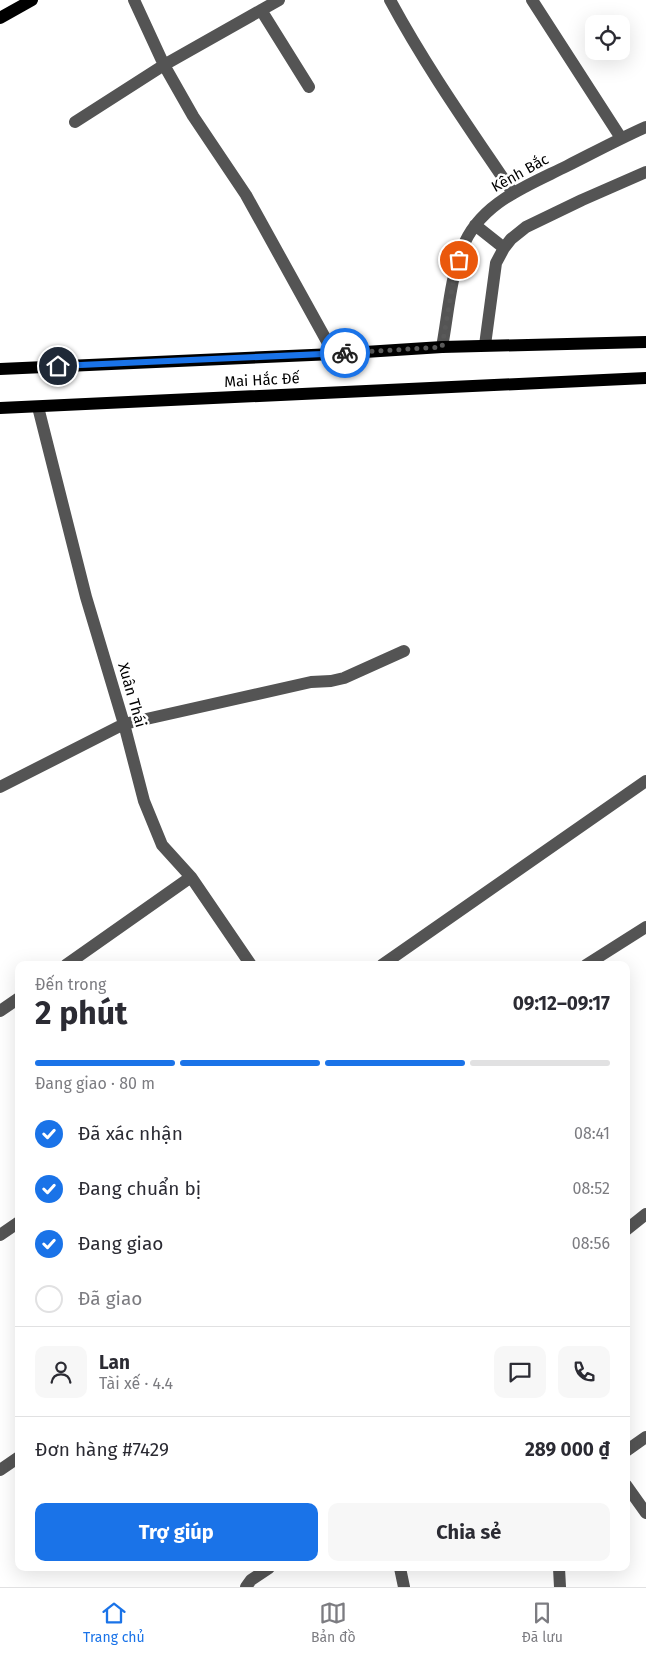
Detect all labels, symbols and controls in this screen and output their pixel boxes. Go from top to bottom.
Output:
map controls [585,15,630,60]
button: locate [585,15,630,60]
street label: Kênh Bắc [488,150,552,196]
pin [438,239,480,281]
icon: bag [445,246,473,274]
courier [320,328,370,378]
icon: bike [331,339,359,367]
pin [37,345,79,387]
icon: home [44,352,72,380]
street label: Mai Hắc Đế [224,369,301,391]
street label: Xuân Thái [114,661,150,729]
text: Đến trong [35,975,106,994]
text: 09:12–09:17 [513,992,610,1015]
text: 2 phút [35,994,127,1032]
text: Đang giao · 80 m [35,1074,155,1093]
icon: check [35,1120,63,1148]
text: Đã xác nhận [78,1122,183,1145]
text: 08:41 [574,1124,610,1143]
icon: check [35,1175,63,1203]
text: Đang chuẩn bị [78,1177,201,1200]
text: 08:52 [573,1179,610,1198]
icon: check [35,1230,63,1258]
text: Đang giao [78,1232,163,1255]
text: 08:56 [572,1234,610,1253]
text: Đã giao [78,1287,142,1310]
button: person [35,1346,87,1398]
button: chat [494,1346,546,1398]
button: phone [558,1346,610,1398]
text: Lan [99,1351,130,1374]
text: Tài xế · 4.4 [99,1374,173,1393]
text: Đơn hàng #7429 [35,1438,169,1461]
text: 289 000 ₫ [525,1438,610,1461]
button: Trợ giúp [35,1503,318,1561]
button: Chia sẻ [328,1503,610,1561]
tab: Trang chủ [83,1599,145,1646]
tab: Bản đồ [311,1599,356,1646]
tab: Đã lưu [522,1599,563,1646]

